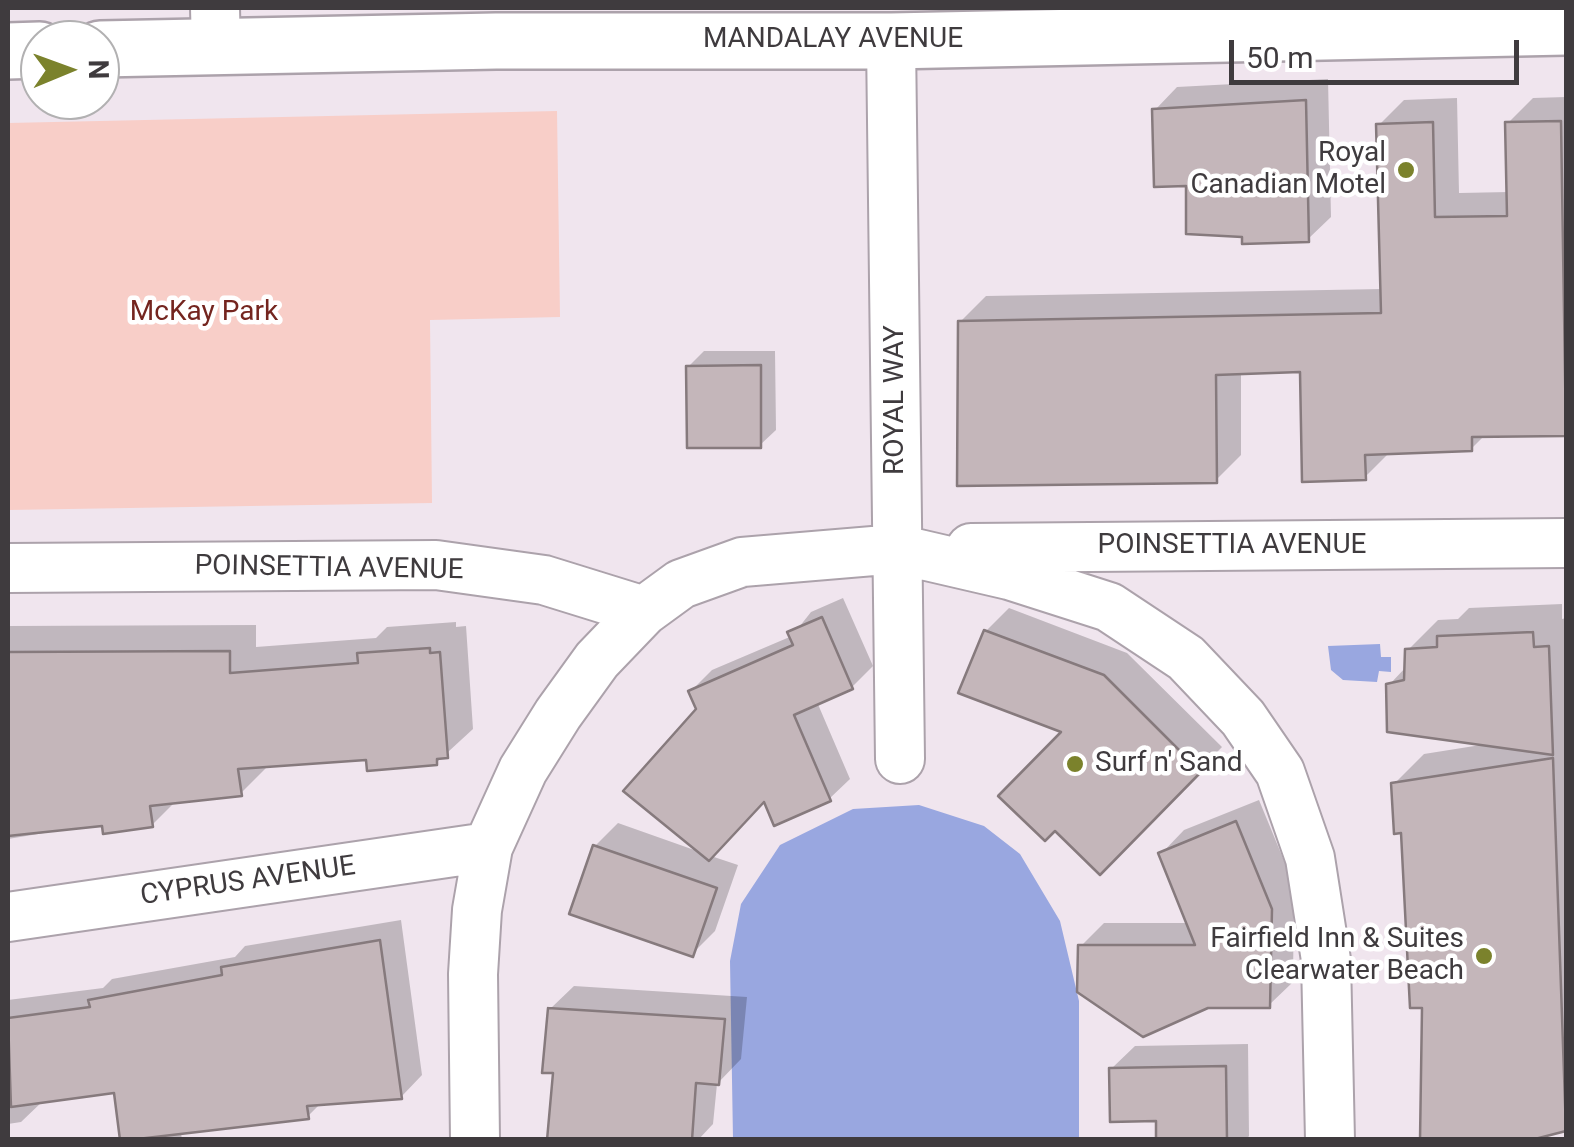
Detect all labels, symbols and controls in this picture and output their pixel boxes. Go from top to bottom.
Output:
north arrow [20,20,120,120]
scale bar [1234,20,1524,82]
street label: MANDALAY AVENUE [703,23,963,57]
text: 50 m [1246,40,1313,75]
text: N [82,59,115,80]
place label: Royal Canadian Motel [1190,137,1386,203]
marker: Royal Canadian Motel [1395,159,1417,181]
park label: McKay Park [130,296,278,330]
street label: ROYAL WAY [879,325,913,475]
street label: POINSETTIA AVENUE [1098,529,1366,563]
street label: POINSETTIA AVENUE [194,550,464,588]
place label: Surf n' Sand [1095,747,1242,781]
marker: Surf n' Sand [1064,753,1086,775]
street label: CYPRUS AVENUE [138,850,358,914]
place label: Fairfield Inn & Suites Clearwater Beach [1210,923,1464,989]
marker: Fairfield Inn & Suites Clearwater Beach [1473,945,1495,967]

